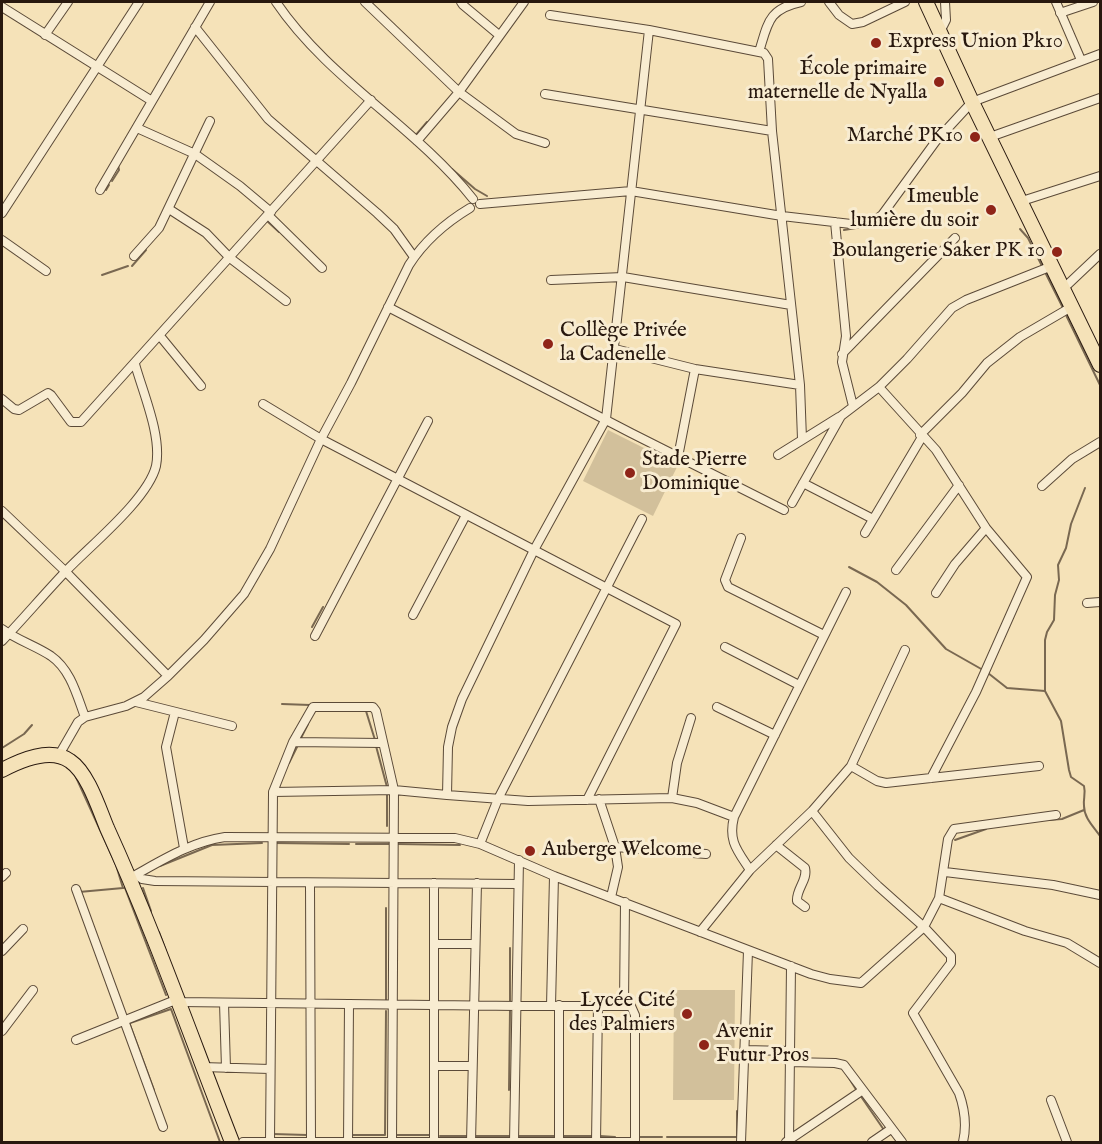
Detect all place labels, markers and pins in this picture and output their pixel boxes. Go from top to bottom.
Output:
place label: Express Union Pk10 [888,30,1063,56]
marker: Express Union Pk10 [869,36,883,50]
place label: École primaire maternelle de Nyalla [748,57,927,107]
marker: École primaire maternelle de Nyalla [932,75,946,89]
place label: Marché PK10 [847,124,963,150]
marker: Marché PK10 [968,130,982,144]
place label: Imeuble lumière du soir [851,185,979,235]
marker: Imeuble lumière du soir [984,203,998,217]
place label: Boulangerie Saker PK 10 [832,239,1045,265]
marker: Boulangerie Saker PK 10 [1050,245,1064,259]
place label: Collège Privée la Cadenelle [560,319,687,369]
marker: Collège Privée la Cadenelle [541,337,555,351]
place label: Stade Pierre Dominique [642,448,747,498]
marker: Stade Pierre Dominique [623,466,637,480]
place label: Auberge Welcome [542,838,702,864]
marker: Auberge Welcome [523,844,537,858]
place label: Lycée Cité des Palmiers [569,989,675,1039]
marker: Lycée Cité des Palmiers [680,1007,694,1021]
place label: Avenir Futur Pros [716,1020,809,1070]
marker: Avenir Futur Pros [697,1038,711,1052]

